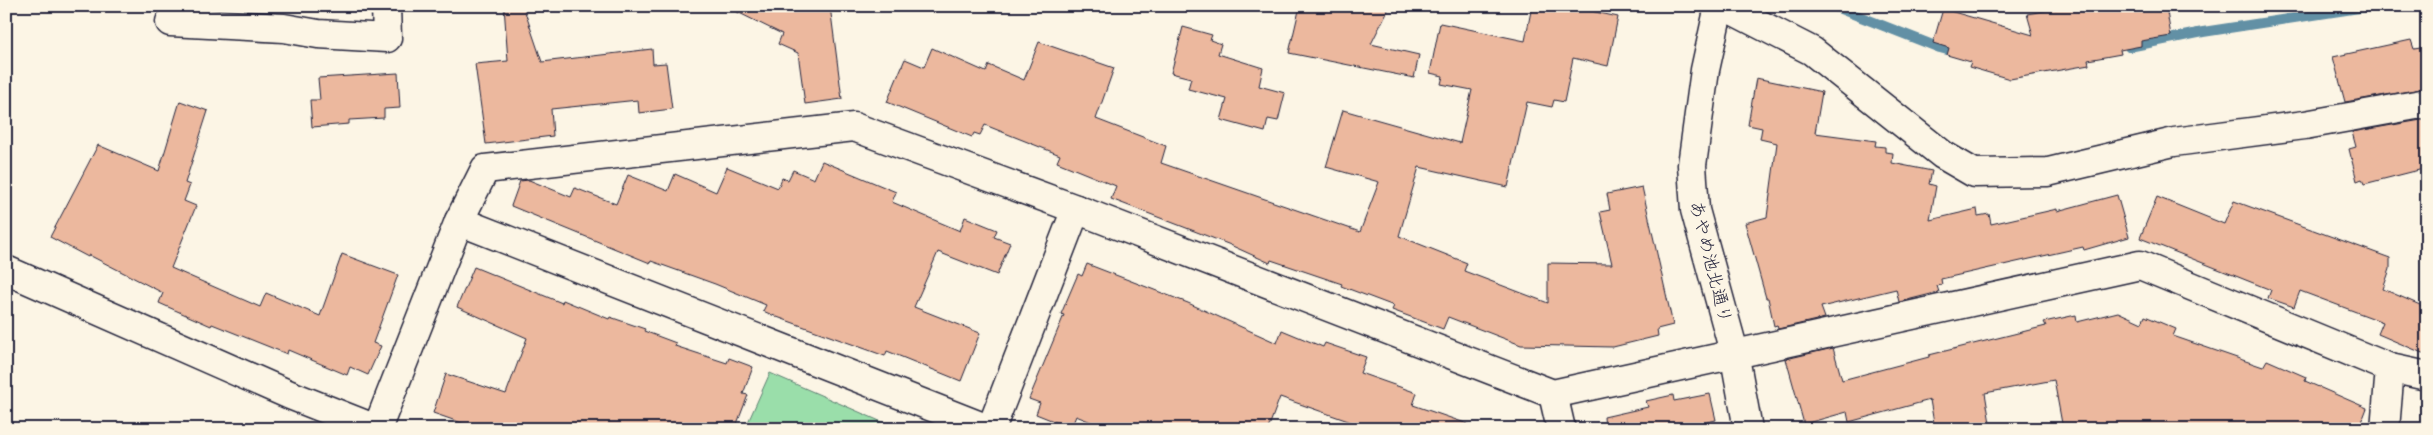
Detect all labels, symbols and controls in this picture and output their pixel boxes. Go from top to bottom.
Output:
street label: あやめ池北通り [1684,198,1739,326]

